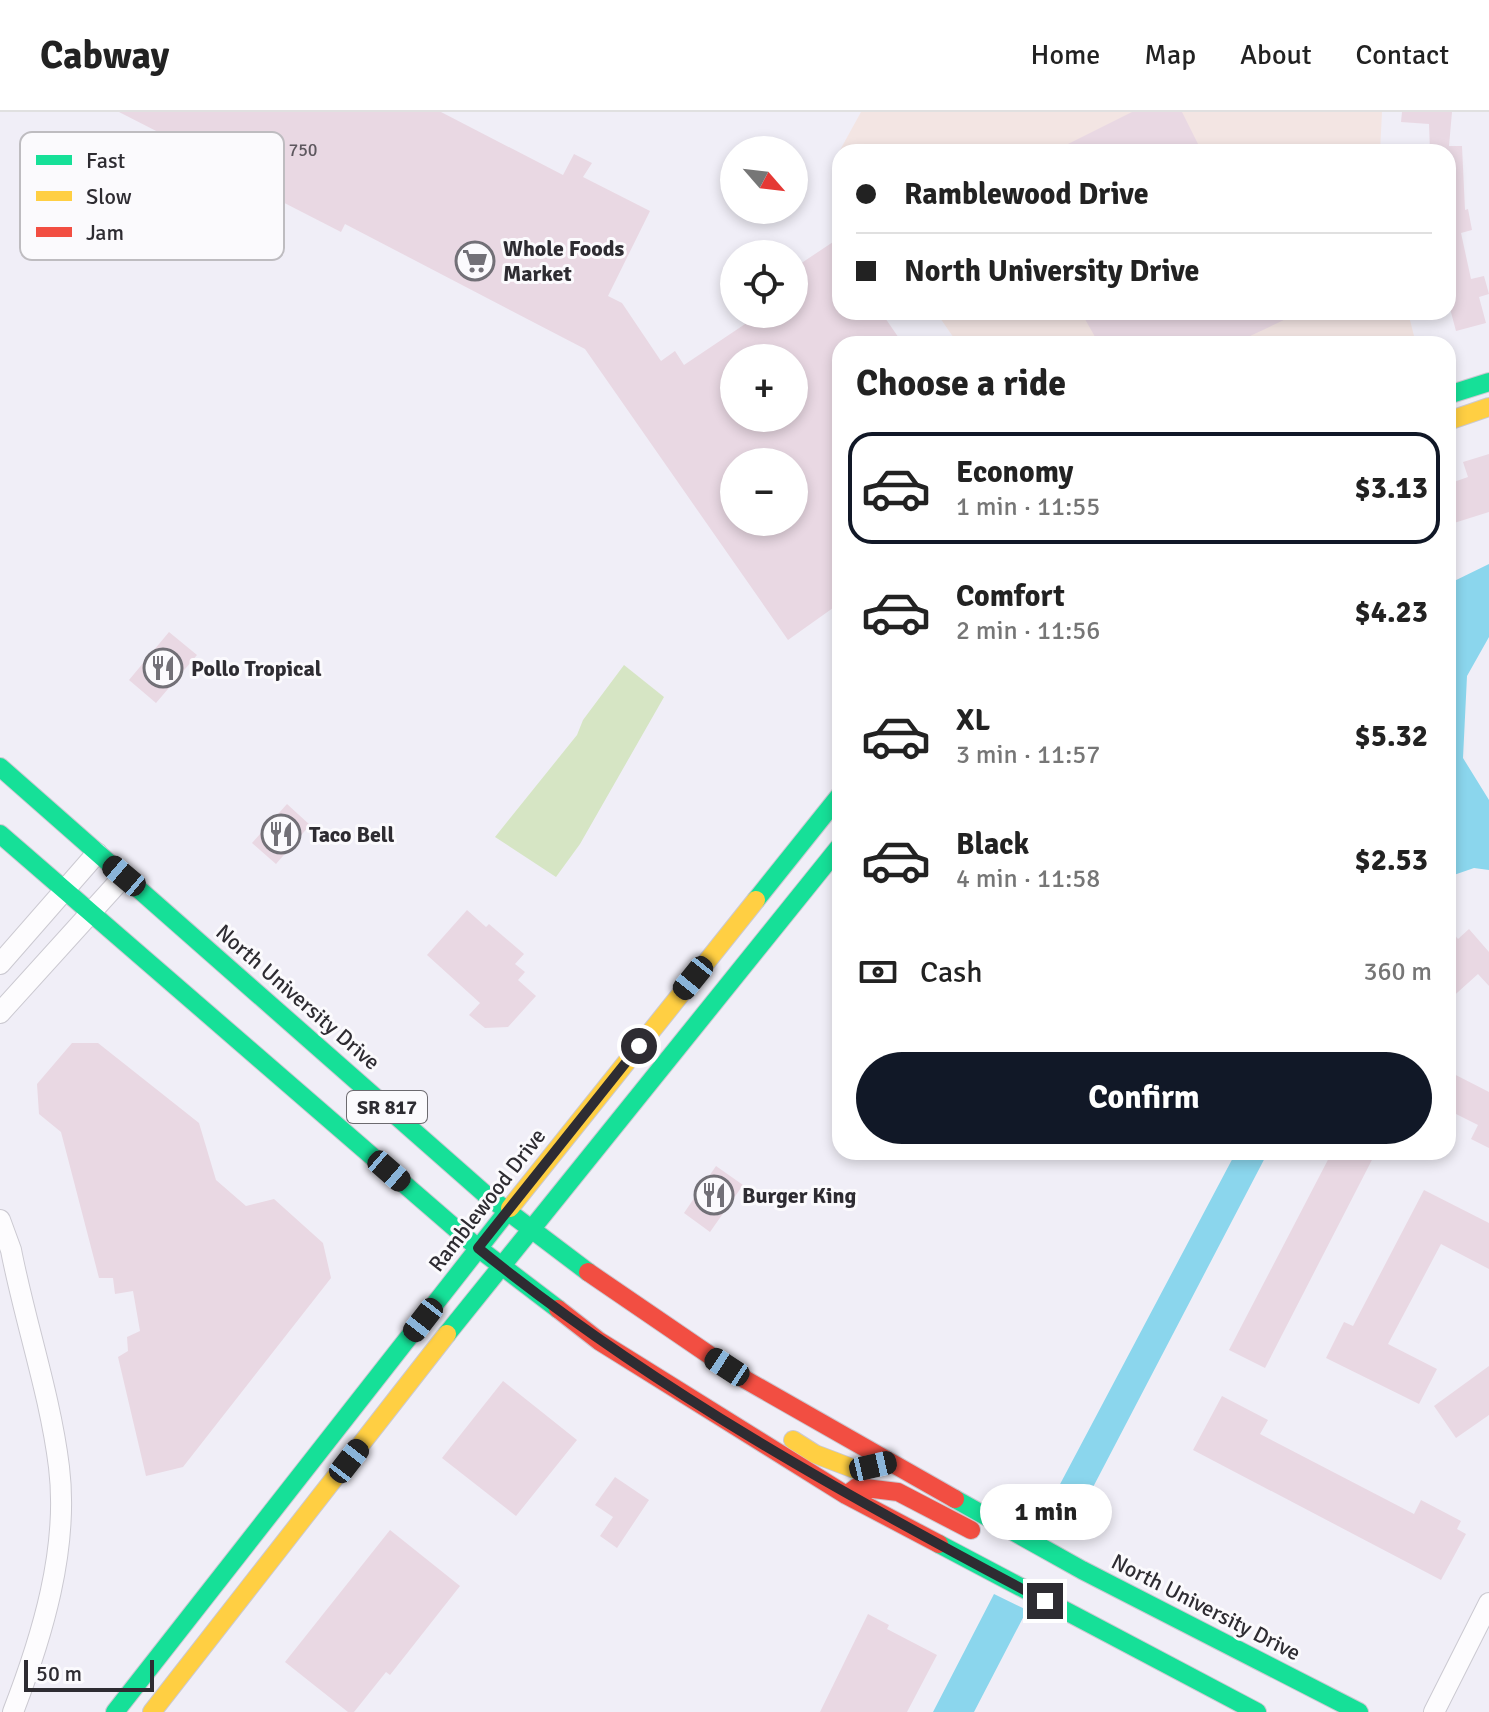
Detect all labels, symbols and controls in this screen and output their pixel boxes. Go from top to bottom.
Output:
text: Cabway [40,32,169,79]
text: Home [1031,38,1100,72]
text: Map [1144,38,1196,72]
text: About [1240,38,1312,72]
text: Contact [1356,38,1449,72]
legend [20,132,284,260]
north arrow [720,136,808,224]
map controls [720,136,808,536]
house number: 750 [288,139,318,161]
text: Fast [86,147,126,174]
text: Ramblewood Drive [904,176,1149,213]
text: Slow [86,183,132,210]
text: Jam [86,219,124,246]
place label: Whole Foods Market [503,235,625,287]
supermarket icon: Whole Foods Market [454,240,496,282]
button: locate [720,240,808,328]
text: North University Drive [904,253,1200,290]
button: + [720,344,808,432]
text: Choose a ride [856,361,1066,406]
button: − [720,448,808,536]
icon: car [860,452,932,524]
text: Economy [956,454,1073,491]
text: $3.13 [1355,470,1428,507]
text: 1 min · 11:55 [956,491,1100,523]
icon: car [860,576,932,648]
text: Comfort [956,578,1065,615]
text: $4.23 [1355,594,1428,631]
text: 2 min · 11:56 [956,615,1100,647]
restaurant icon: Pollo Tropical [142,647,184,689]
place label: Pollo Tropical [191,655,322,682]
icon: car [860,700,932,772]
text: XL [956,702,990,739]
text: $5.32 [1355,718,1428,755]
text: 3 min · 11:57 [956,739,1100,771]
restaurant icon: Taco Bell [260,813,302,855]
place label: Taco Bell [309,821,395,848]
icon: car [860,824,932,896]
text: Black [956,826,1029,863]
text: $2.53 [1355,842,1428,879]
car [98,851,150,901]
text: 4 min · 11:58 [956,863,1100,895]
street label: North University Drive [211,918,385,1076]
icon: cash [856,950,900,994]
car [669,952,717,1004]
text: Cash [920,954,983,991]
text: 360 m [1363,956,1432,988]
route start [621,1028,657,1064]
button: Confirm [856,1052,1432,1144]
road number: SR 817 [347,1091,427,1123]
street label: Ramblewood Drive [423,1123,551,1277]
car [363,1146,415,1196]
restaurant icon: Burger King [693,1174,735,1216]
place label: Burger King [742,1182,857,1209]
car [399,1294,447,1346]
car [700,1344,754,1390]
car [325,1435,373,1487]
car [847,1449,899,1483]
callout: 1 min [979,1485,1111,1541]
text: 1 min [1015,1496,1077,1528]
street label: North University Drive [1107,1548,1305,1666]
route end [1027,1583,1063,1619]
scale bar [24,1656,154,1692]
text: 50 m [36,1660,82,1687]

